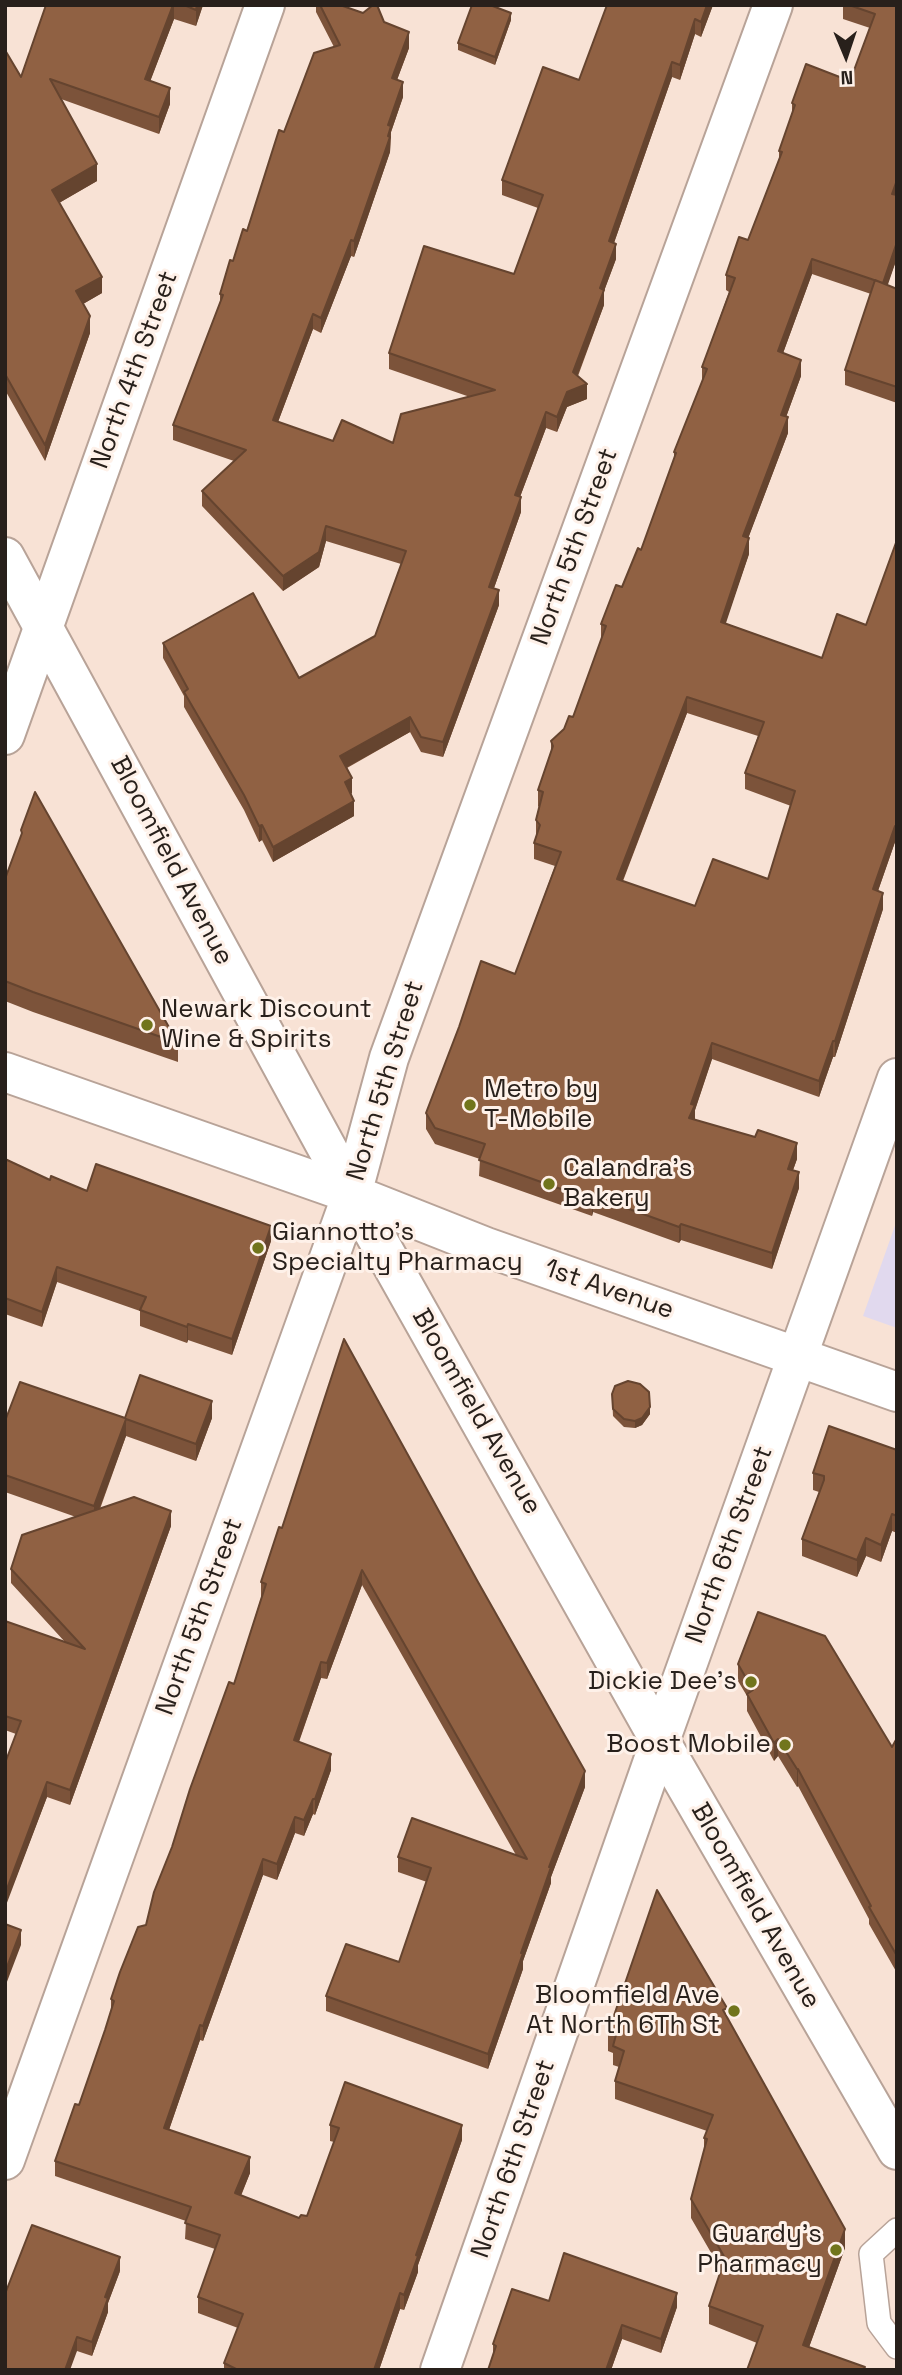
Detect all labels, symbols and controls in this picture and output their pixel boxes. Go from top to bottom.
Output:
north arrow [811,21,881,91]
text: N [840,65,854,90]
street label: North 4th Street [85,267,185,473]
street label: North 5th Street [525,444,625,650]
street label: Bloomfield Avenue [103,751,239,971]
street label: North 5th Street [341,977,431,1185]
place label: Newark Discount Wine & Spirits [161,994,372,1056]
marker: Newark Discount Wine & Spirits [139,1017,155,1033]
place label: Metro by T-Mobile [484,1074,598,1136]
marker: Metro by T-Mobile [462,1097,478,1113]
place label: Calandra's Bakery [563,1153,692,1214]
marker: Calandra's Bakery [541,1176,557,1192]
place label: Giannotto's Specialty Pharmacy [272,1217,523,1278]
marker: Giannotto's Specialty Pharmacy [250,1240,266,1256]
street label: 1st Avenue [540,1253,678,1327]
street label: Bloomfield Avenue [405,1304,547,1520]
street label: North 6th Street [680,1442,780,1648]
street label: North 5th Street [150,1514,250,1720]
place label: Dickie Dee's [588,1666,737,1698]
marker: Dickie Dee's [743,1674,759,1690]
place label: Boost Mobile [606,1729,771,1761]
marker: Boost Mobile [777,1737,793,1753]
street label: Bloomfield Avenue [684,1798,826,2014]
place label: Bloomfield Ave At North 6Th St [526,1980,720,2042]
marker: Bloomfield Ave At North 6Th St [726,2003,742,2019]
street label: North 6th Street [465,2056,563,2262]
place label: Guardy's Pharmacy [697,2219,822,2280]
marker: Guardy's Pharmacy [828,2242,844,2258]

